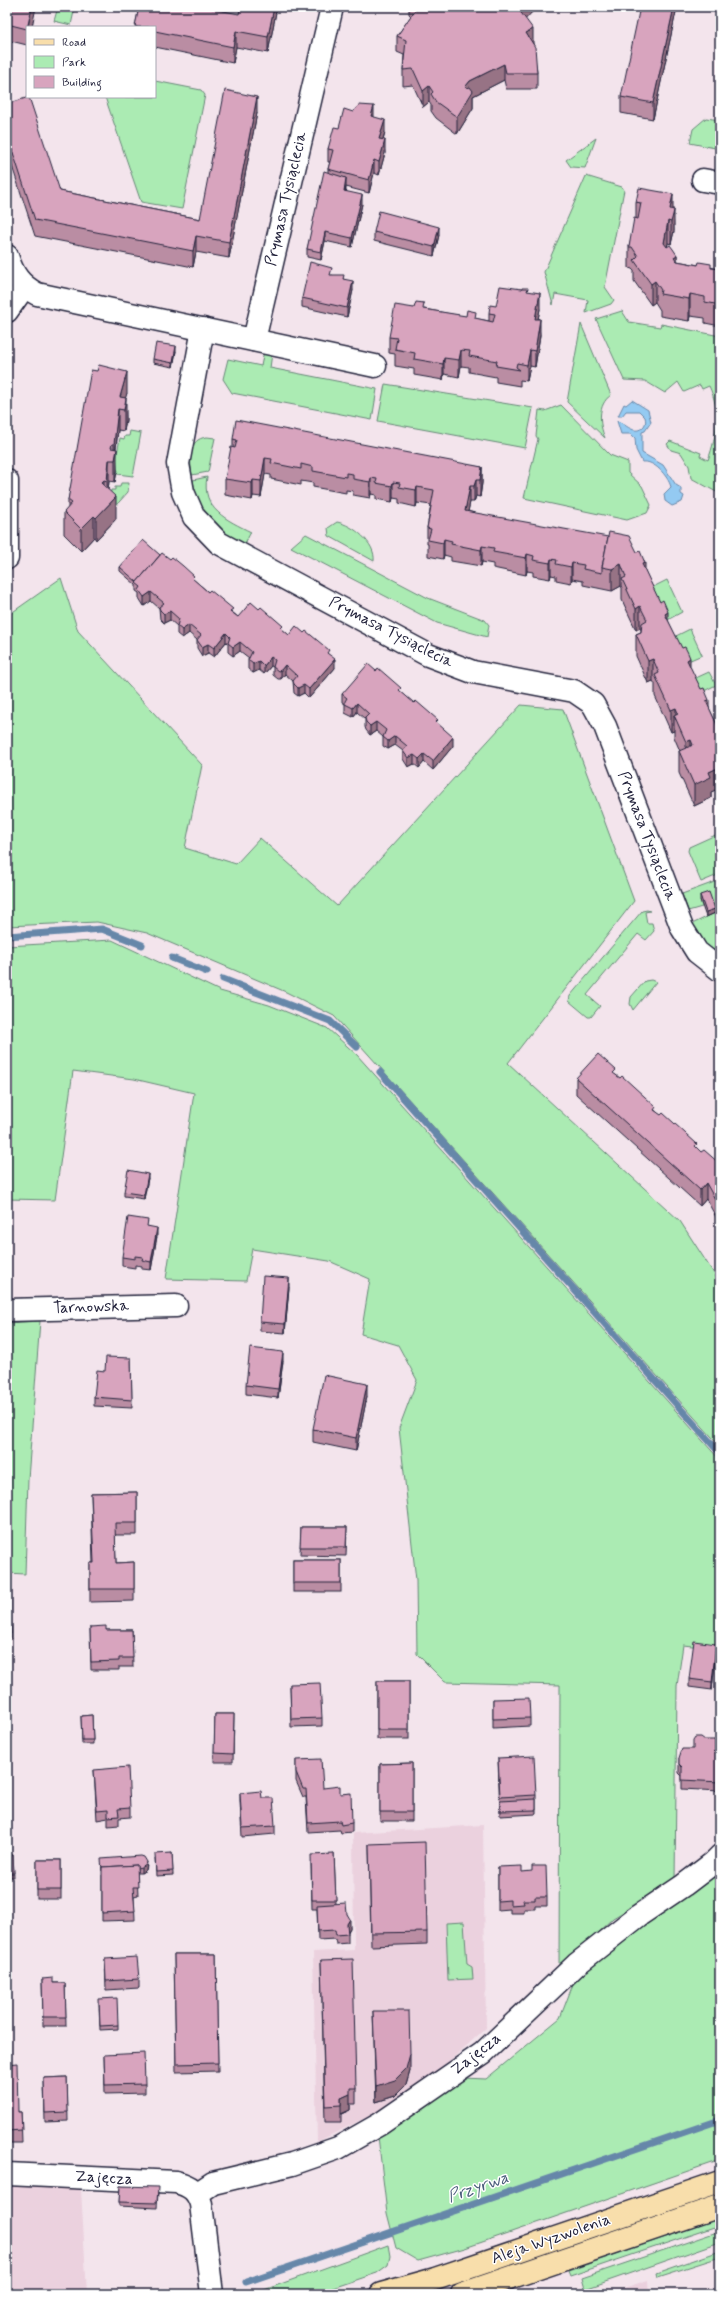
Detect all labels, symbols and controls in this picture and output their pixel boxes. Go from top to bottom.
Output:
legend [26,26,156,98]
text: Road [62,35,86,51]
text: Park [62,55,86,71]
text: Building [62,75,102,92]
street label: Prymasa Tysiąclecia [260,129,312,268]
street label: Prymasa Tysiąclecia [325,592,457,673]
street label: Prymasa Tysiąclecia [613,768,682,904]
street label: Tarnowska [53,1295,130,1319]
street label: Zajęcza [447,2028,505,2080]
street label: Zajęcza [75,2166,133,2190]
water label: Przyrwa [445,2166,512,2208]
street label: Aleja Wyzwolenia [489,2209,613,2269]

